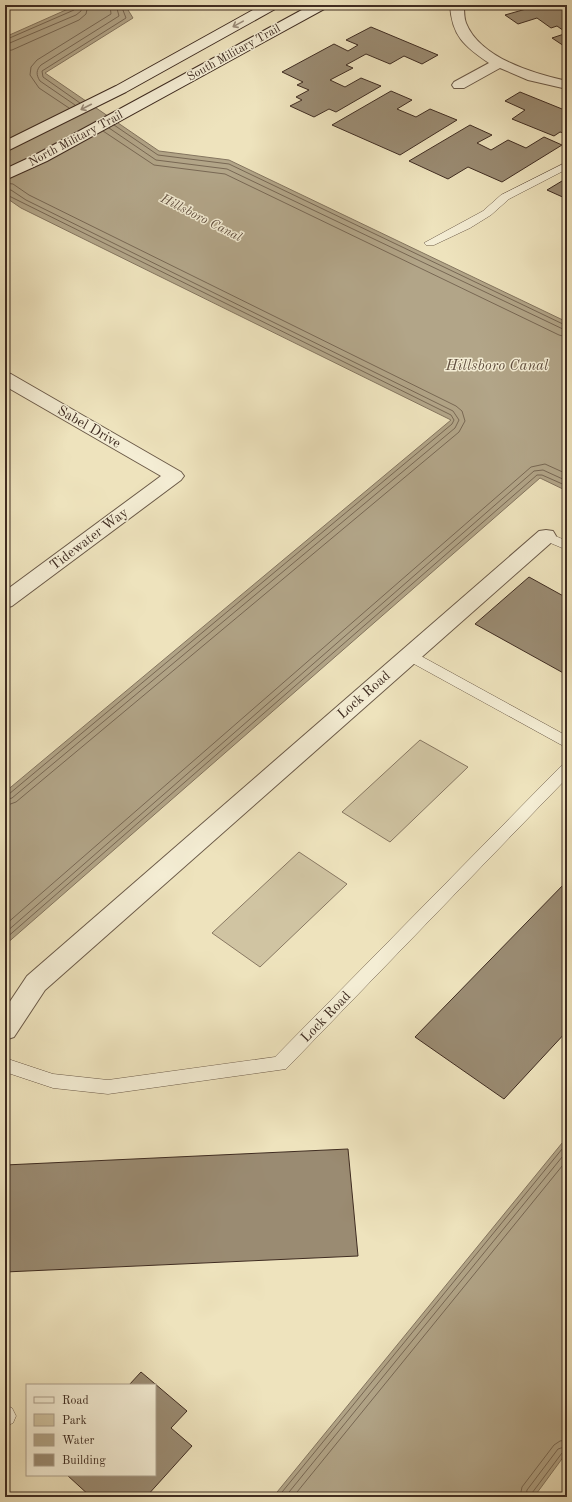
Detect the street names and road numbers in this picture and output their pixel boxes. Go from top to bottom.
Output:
street label: South Military Trail [185,22,283,84]
street label: North Military Trail [27,109,125,169]
street label: Sabel Drive [55,403,123,451]
street label: Tidewater Way [47,505,131,573]
street label: Lock Road [335,668,393,722]
street label: Lock Road [298,989,354,1045]

